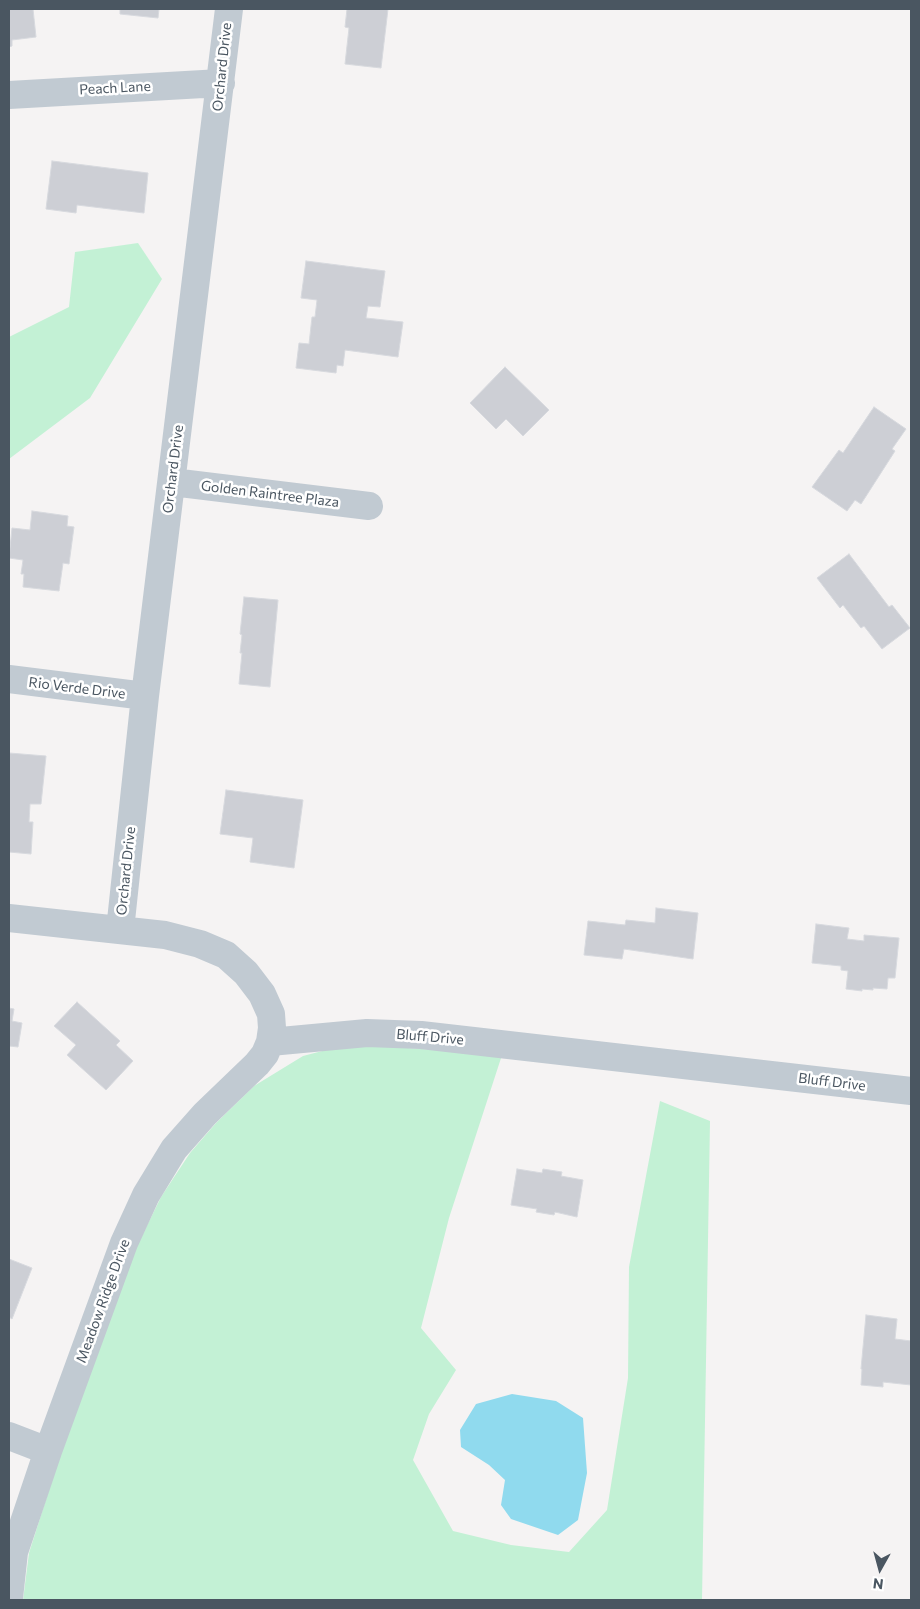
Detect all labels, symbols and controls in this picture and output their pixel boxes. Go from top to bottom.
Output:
street label: Orchard Drive [209,22,235,112]
street label: Peach Lane [79,78,151,98]
street label: Orchard Drive [159,424,187,514]
street label: Golden Raintree Plaza [200,477,340,511]
street label: Rio Verde Drive [28,674,126,702]
street label: Orchard Drive [113,826,139,916]
street label: Bluff Drive [396,1026,464,1048]
street label: Bluff Drive [797,1070,867,1094]
street label: Meadow Ridge Drive [73,1237,133,1365]
north arrow [855,1544,905,1594]
text: N [872,1575,884,1593]

